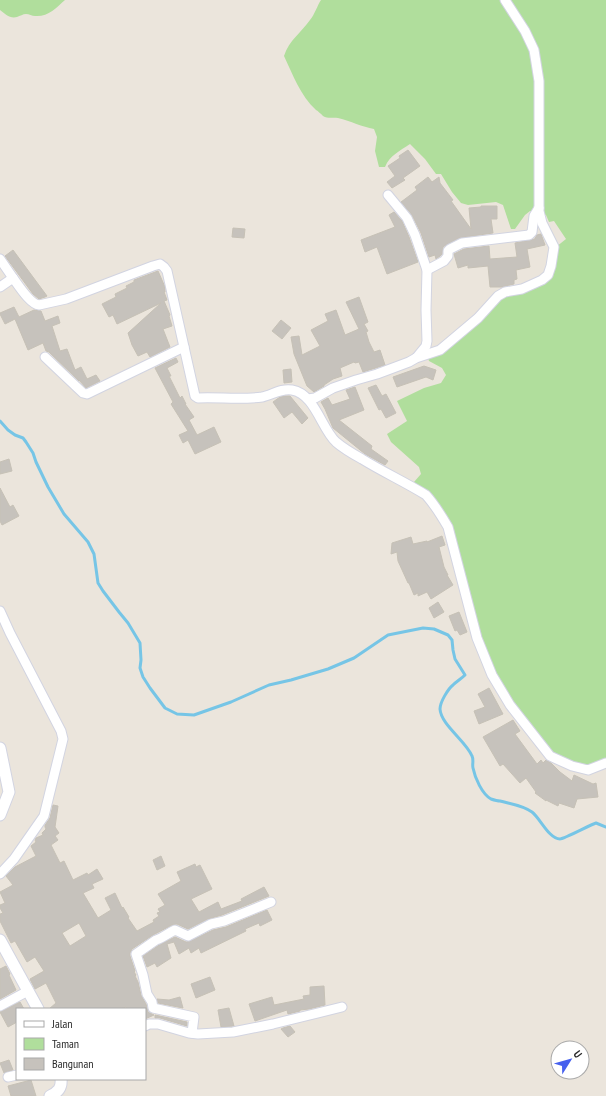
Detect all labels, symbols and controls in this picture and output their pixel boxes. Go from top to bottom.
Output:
legend [16,1008,146,1080]
text: Jalan [51,1016,73,1031]
text: Taman [52,1036,79,1051]
north arrow [550,1040,590,1080]
text: U [571,1048,585,1061]
text: Bangunan [52,1056,93,1071]

